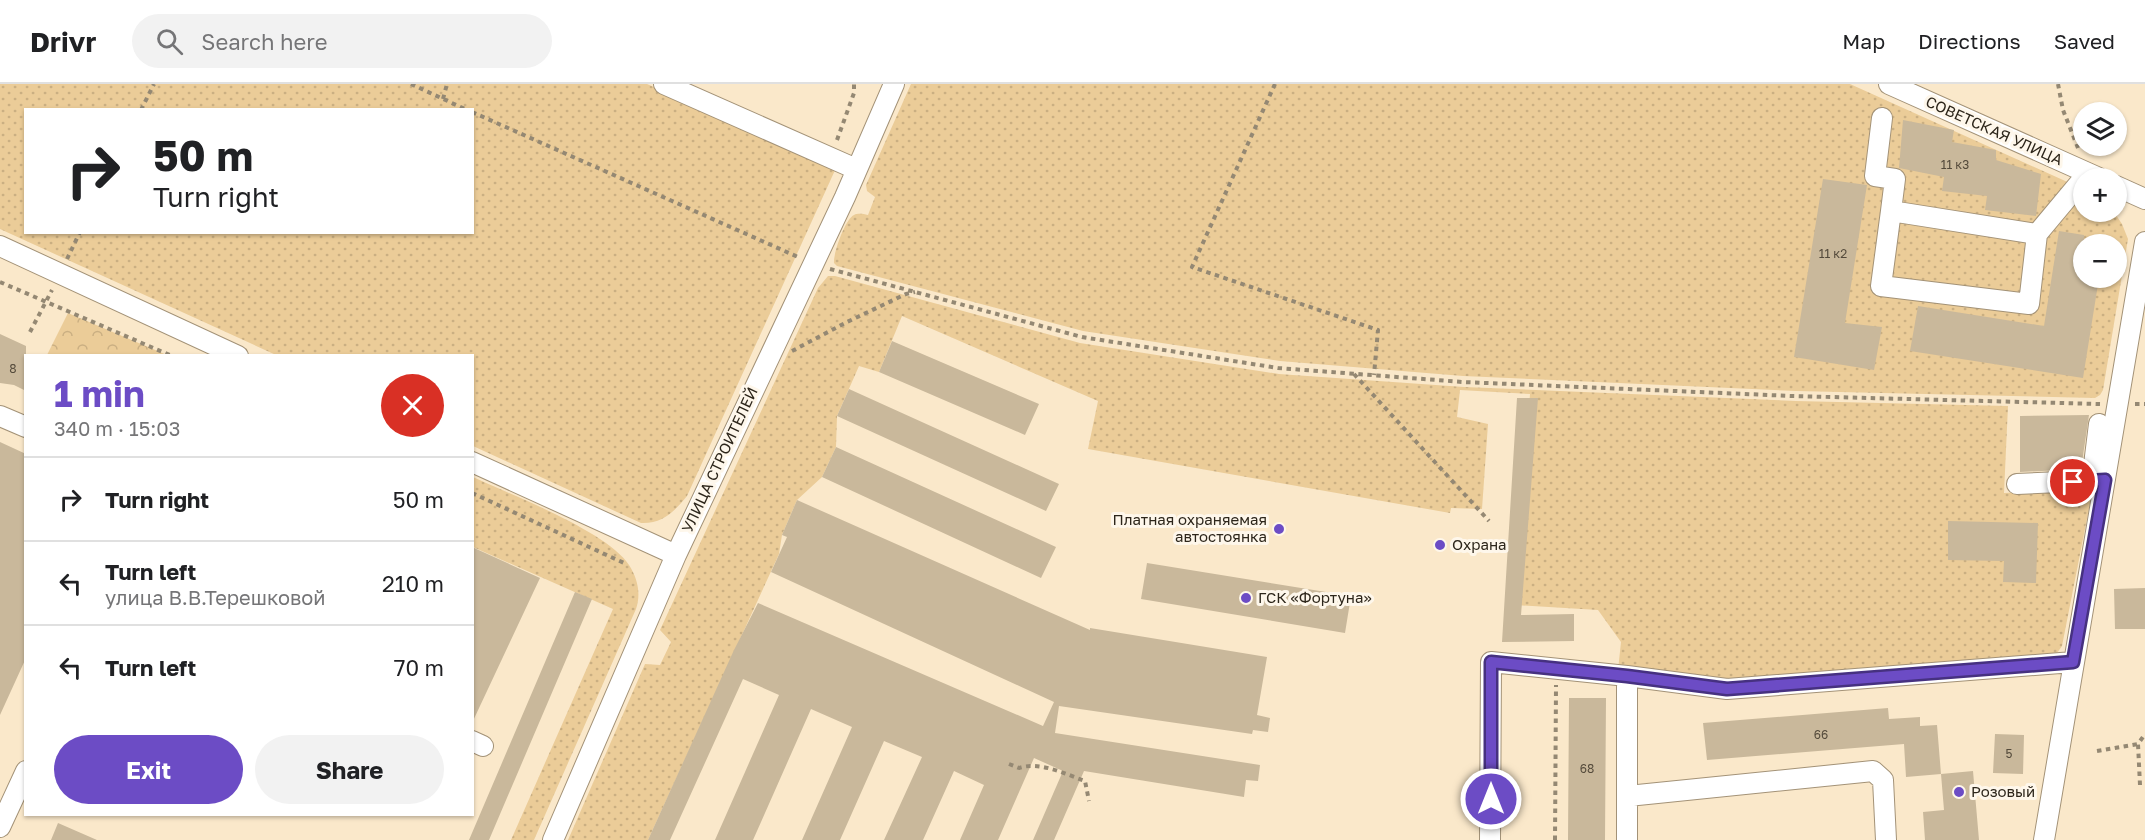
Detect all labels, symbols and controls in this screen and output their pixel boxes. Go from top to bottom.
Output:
search box [132,14,552,68]
text: Drivr [30,25,96,58]
icon: search [153,25,186,58]
text: Search here [201,28,327,55]
text: Map [1842,28,1885,54]
text: Directions [1918,28,2021,54]
text: Saved [2054,28,2115,54]
street label: СОВЕТСКАЯ УЛИЦА [1923,92,2066,168]
map controls [2073,102,2127,288]
button: layers [2073,102,2127,156]
text: 50 m [153,130,253,180]
icon: right [54,132,132,210]
house number: 11 к3 [1941,157,1969,172]
button: + [2073,168,2127,222]
text: Turn right [153,181,279,213]
button: − [2073,234,2127,288]
house number: 11 к2 [1819,246,1847,261]
house number: 8 [9,361,17,376]
text: 1 min [54,372,145,415]
button: close [381,374,444,437]
street label: УЛИЦА СТРОИТЕЛЕЙ [677,384,761,535]
text: 340 m · 15:03 [54,416,180,440]
pin [2047,456,2098,507]
icon: arrive [2056,465,2089,498]
icon: right [54,483,87,516]
text: Turn right [105,486,209,513]
text: 50 m [393,486,444,513]
place label: Платная охраняемая автостоянка [1112,510,1267,545]
marker: Платная охраняемая автостоянка [1272,522,1286,536]
place label: Охрана [1452,535,1507,553]
marker: Охрана [1433,538,1447,552]
text: Turn left [105,558,196,585]
icon: left [54,567,87,600]
text: 210 m [382,570,444,597]
text: улица В.В.Терешковой [105,585,326,609]
place label: ГСК «Фортуна» [1258,588,1372,606]
marker: ГСК «Фортуна» [1239,591,1253,605]
icon: left [54,651,87,684]
text: Turn left [105,654,196,681]
text: 70 m [394,654,444,681]
house number: 66 [1814,727,1828,742]
button: Exit [54,735,243,804]
button: Share [255,735,444,804]
house number: 5 [2006,746,2013,761]
house number: 68 [1580,761,1594,776]
position arrow [1459,767,1523,831]
place label: Розовый [1971,782,2035,800]
marker: Розовый [1952,785,1966,799]

